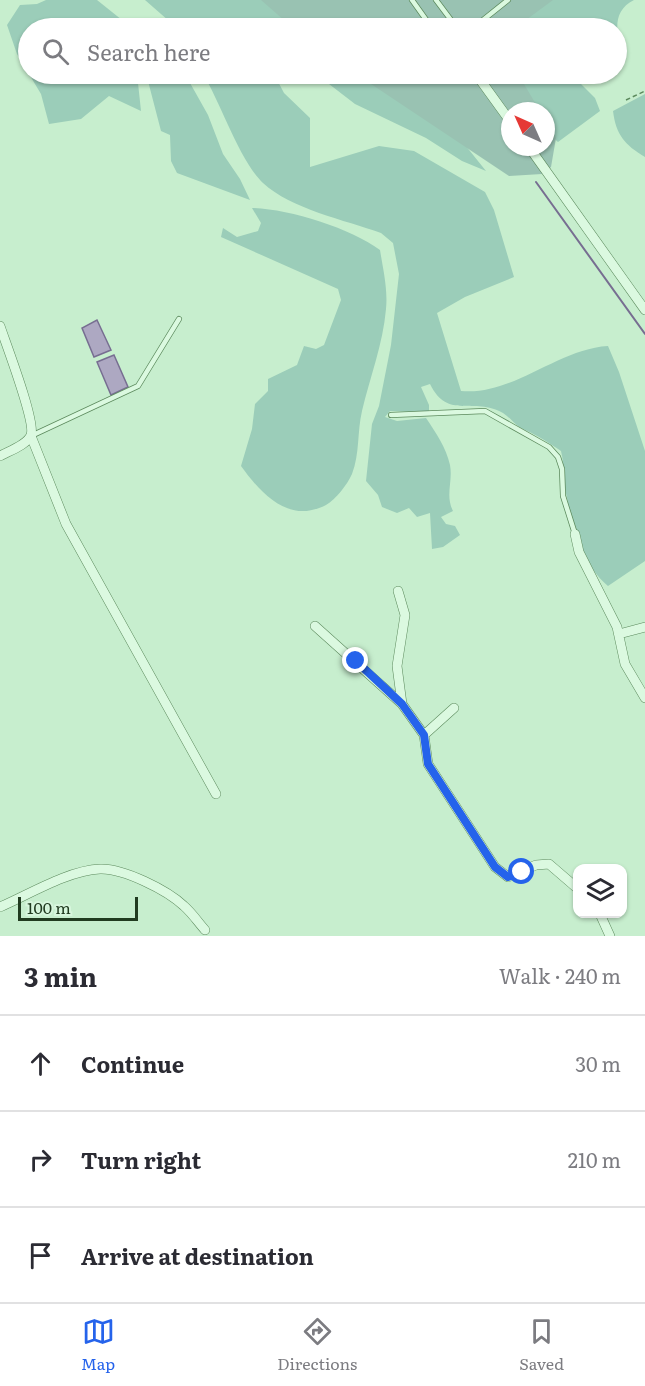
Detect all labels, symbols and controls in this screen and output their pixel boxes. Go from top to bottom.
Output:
search box [18,18,627,84]
icon: search [39,35,72,68]
text: Search here [87,35,210,68]
north arrow [501,102,555,156]
route end [342,647,368,673]
route start [508,858,534,884]
map controls [573,864,627,918]
button: layers [573,864,627,918]
scale bar [18,894,138,922]
text: 100 m [27,895,71,919]
text: 3 min [24,956,97,995]
text: Walk · 240 m [499,960,621,990]
icon: ahead [24,1047,57,1080]
text: Continue [81,1047,184,1080]
text: 30 m [575,1048,621,1078]
icon: right [24,1143,57,1176]
text: Turn right [81,1143,201,1176]
text: 210 m [568,1144,621,1174]
icon: arrive [24,1239,57,1272]
text: Arrive at destination [81,1239,314,1272]
tab: Map [81,1315,115,1375]
tab: Directions [277,1315,357,1375]
tab: Saved [519,1315,564,1375]

